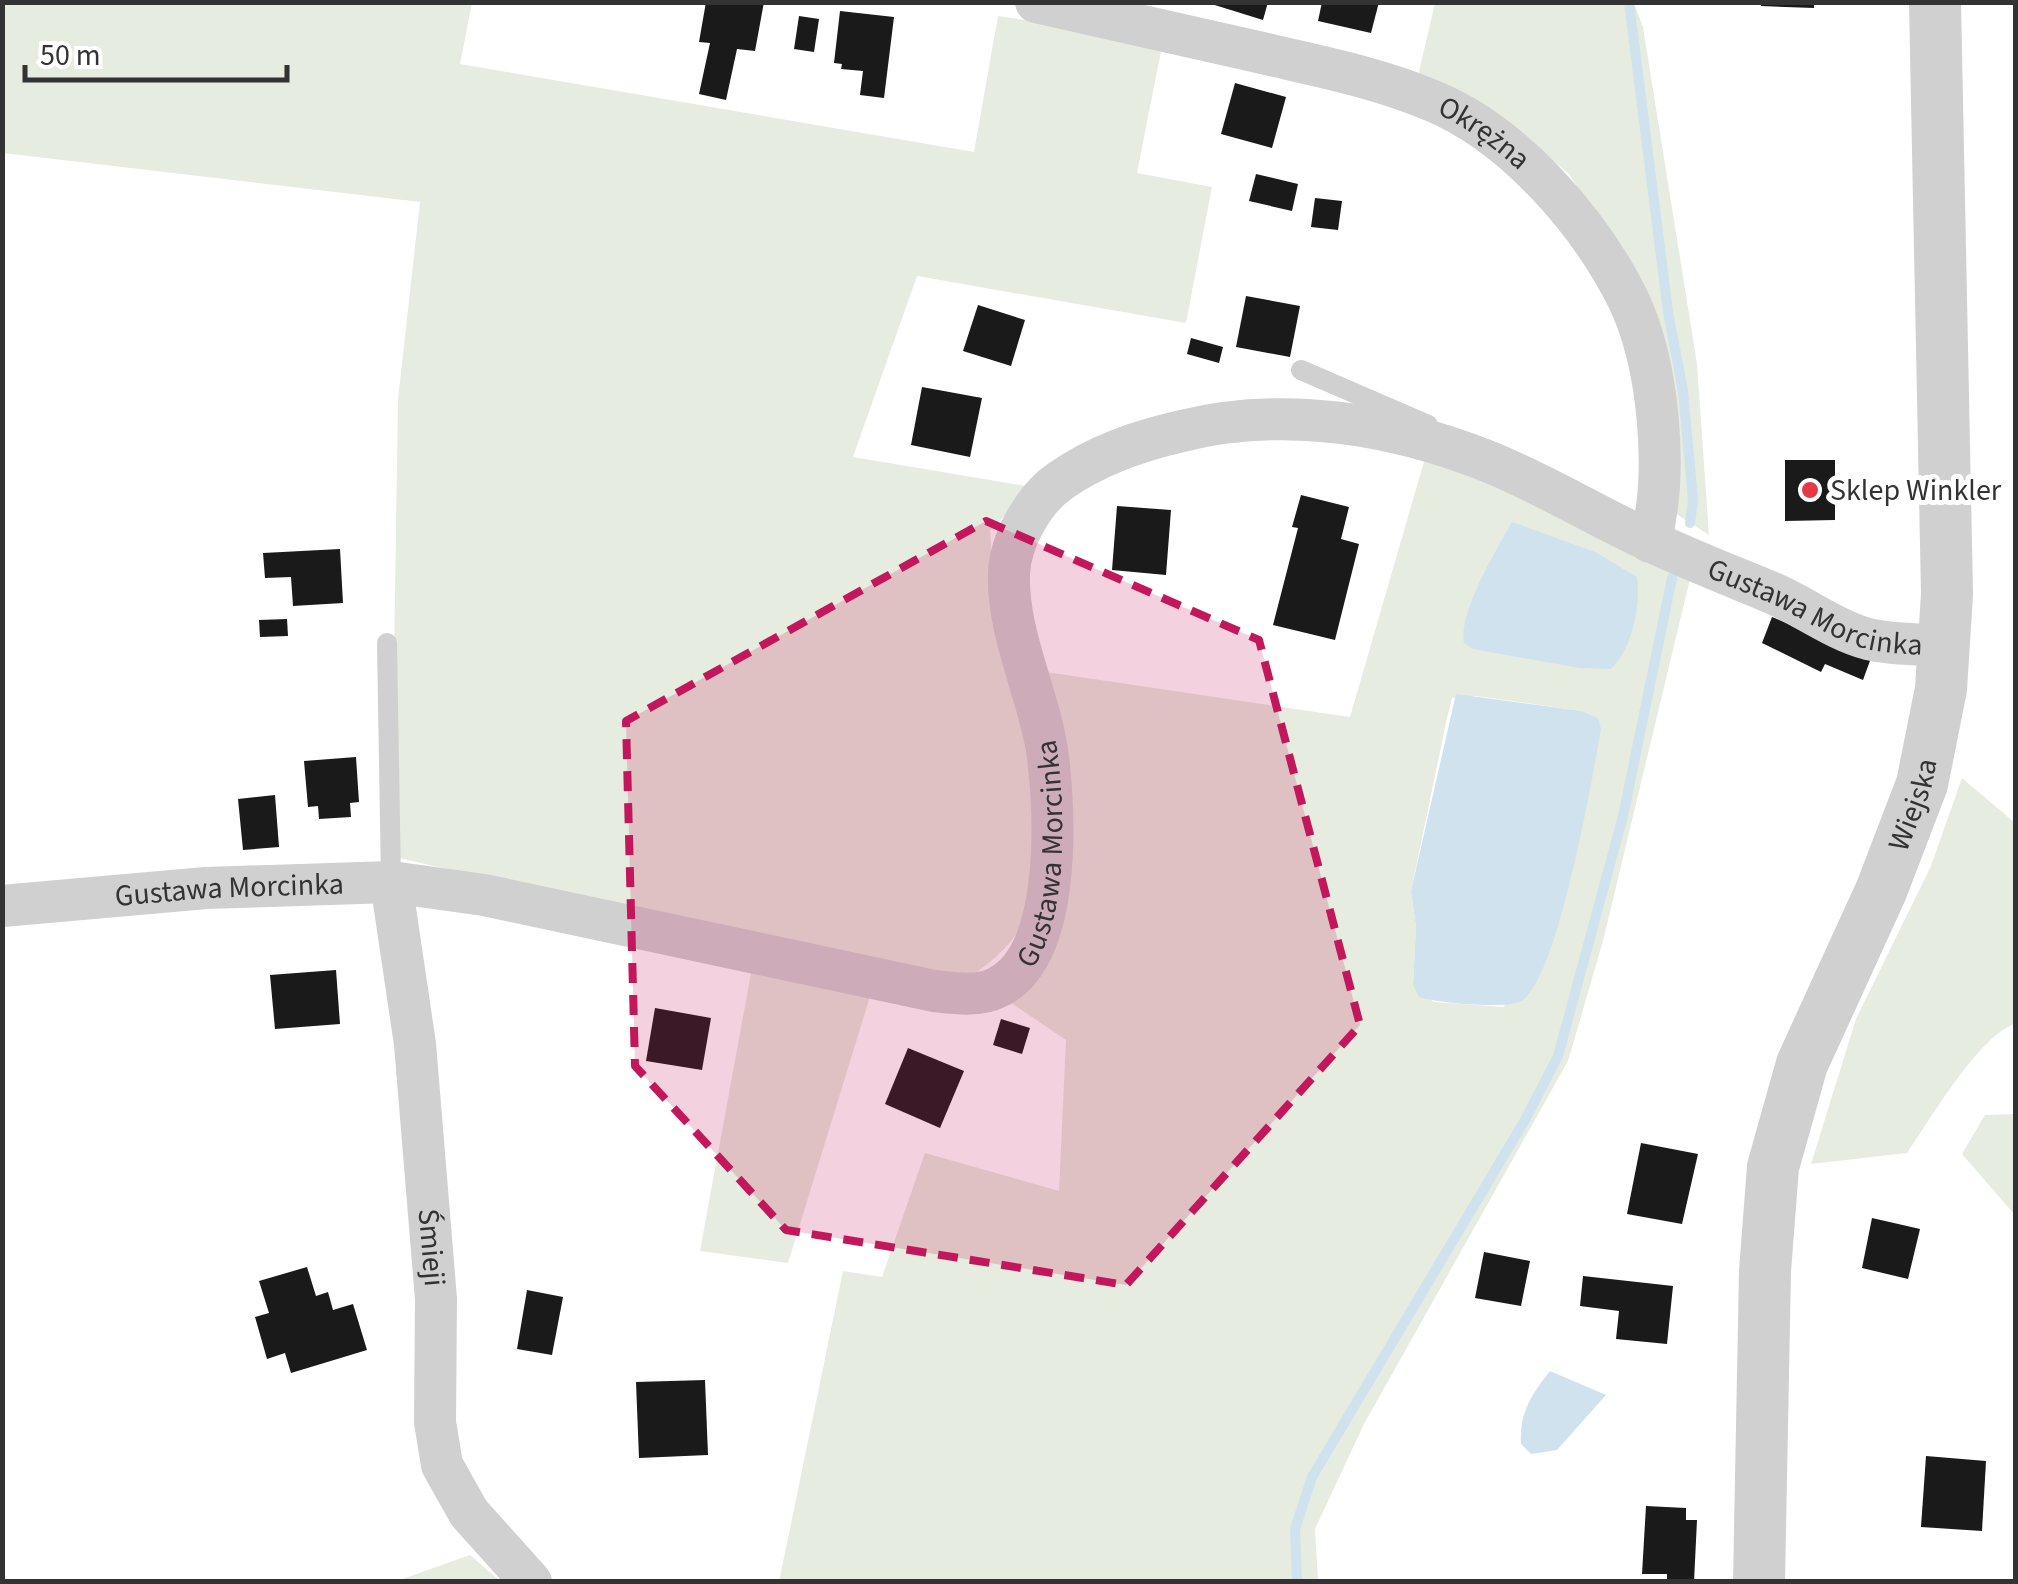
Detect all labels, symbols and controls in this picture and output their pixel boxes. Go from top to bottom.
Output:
scale bar [25,20,288,82]
text: 50 m [40,34,101,77]
street label: Okrężna [1431,86,1540,180]
place label: Sklep Winkler [1830,469,2002,512]
marker: Sklep Winkler [1799,479,1821,501]
street label: Gustawa Morcinka [1701,548,1923,667]
street label: Gustawa Morcinka [1006,737,1074,976]
street label: Wiejska [1877,755,1949,857]
street label: Gustawa Morcinka [113,863,344,918]
street label: Śmieji [407,1207,456,1288]

